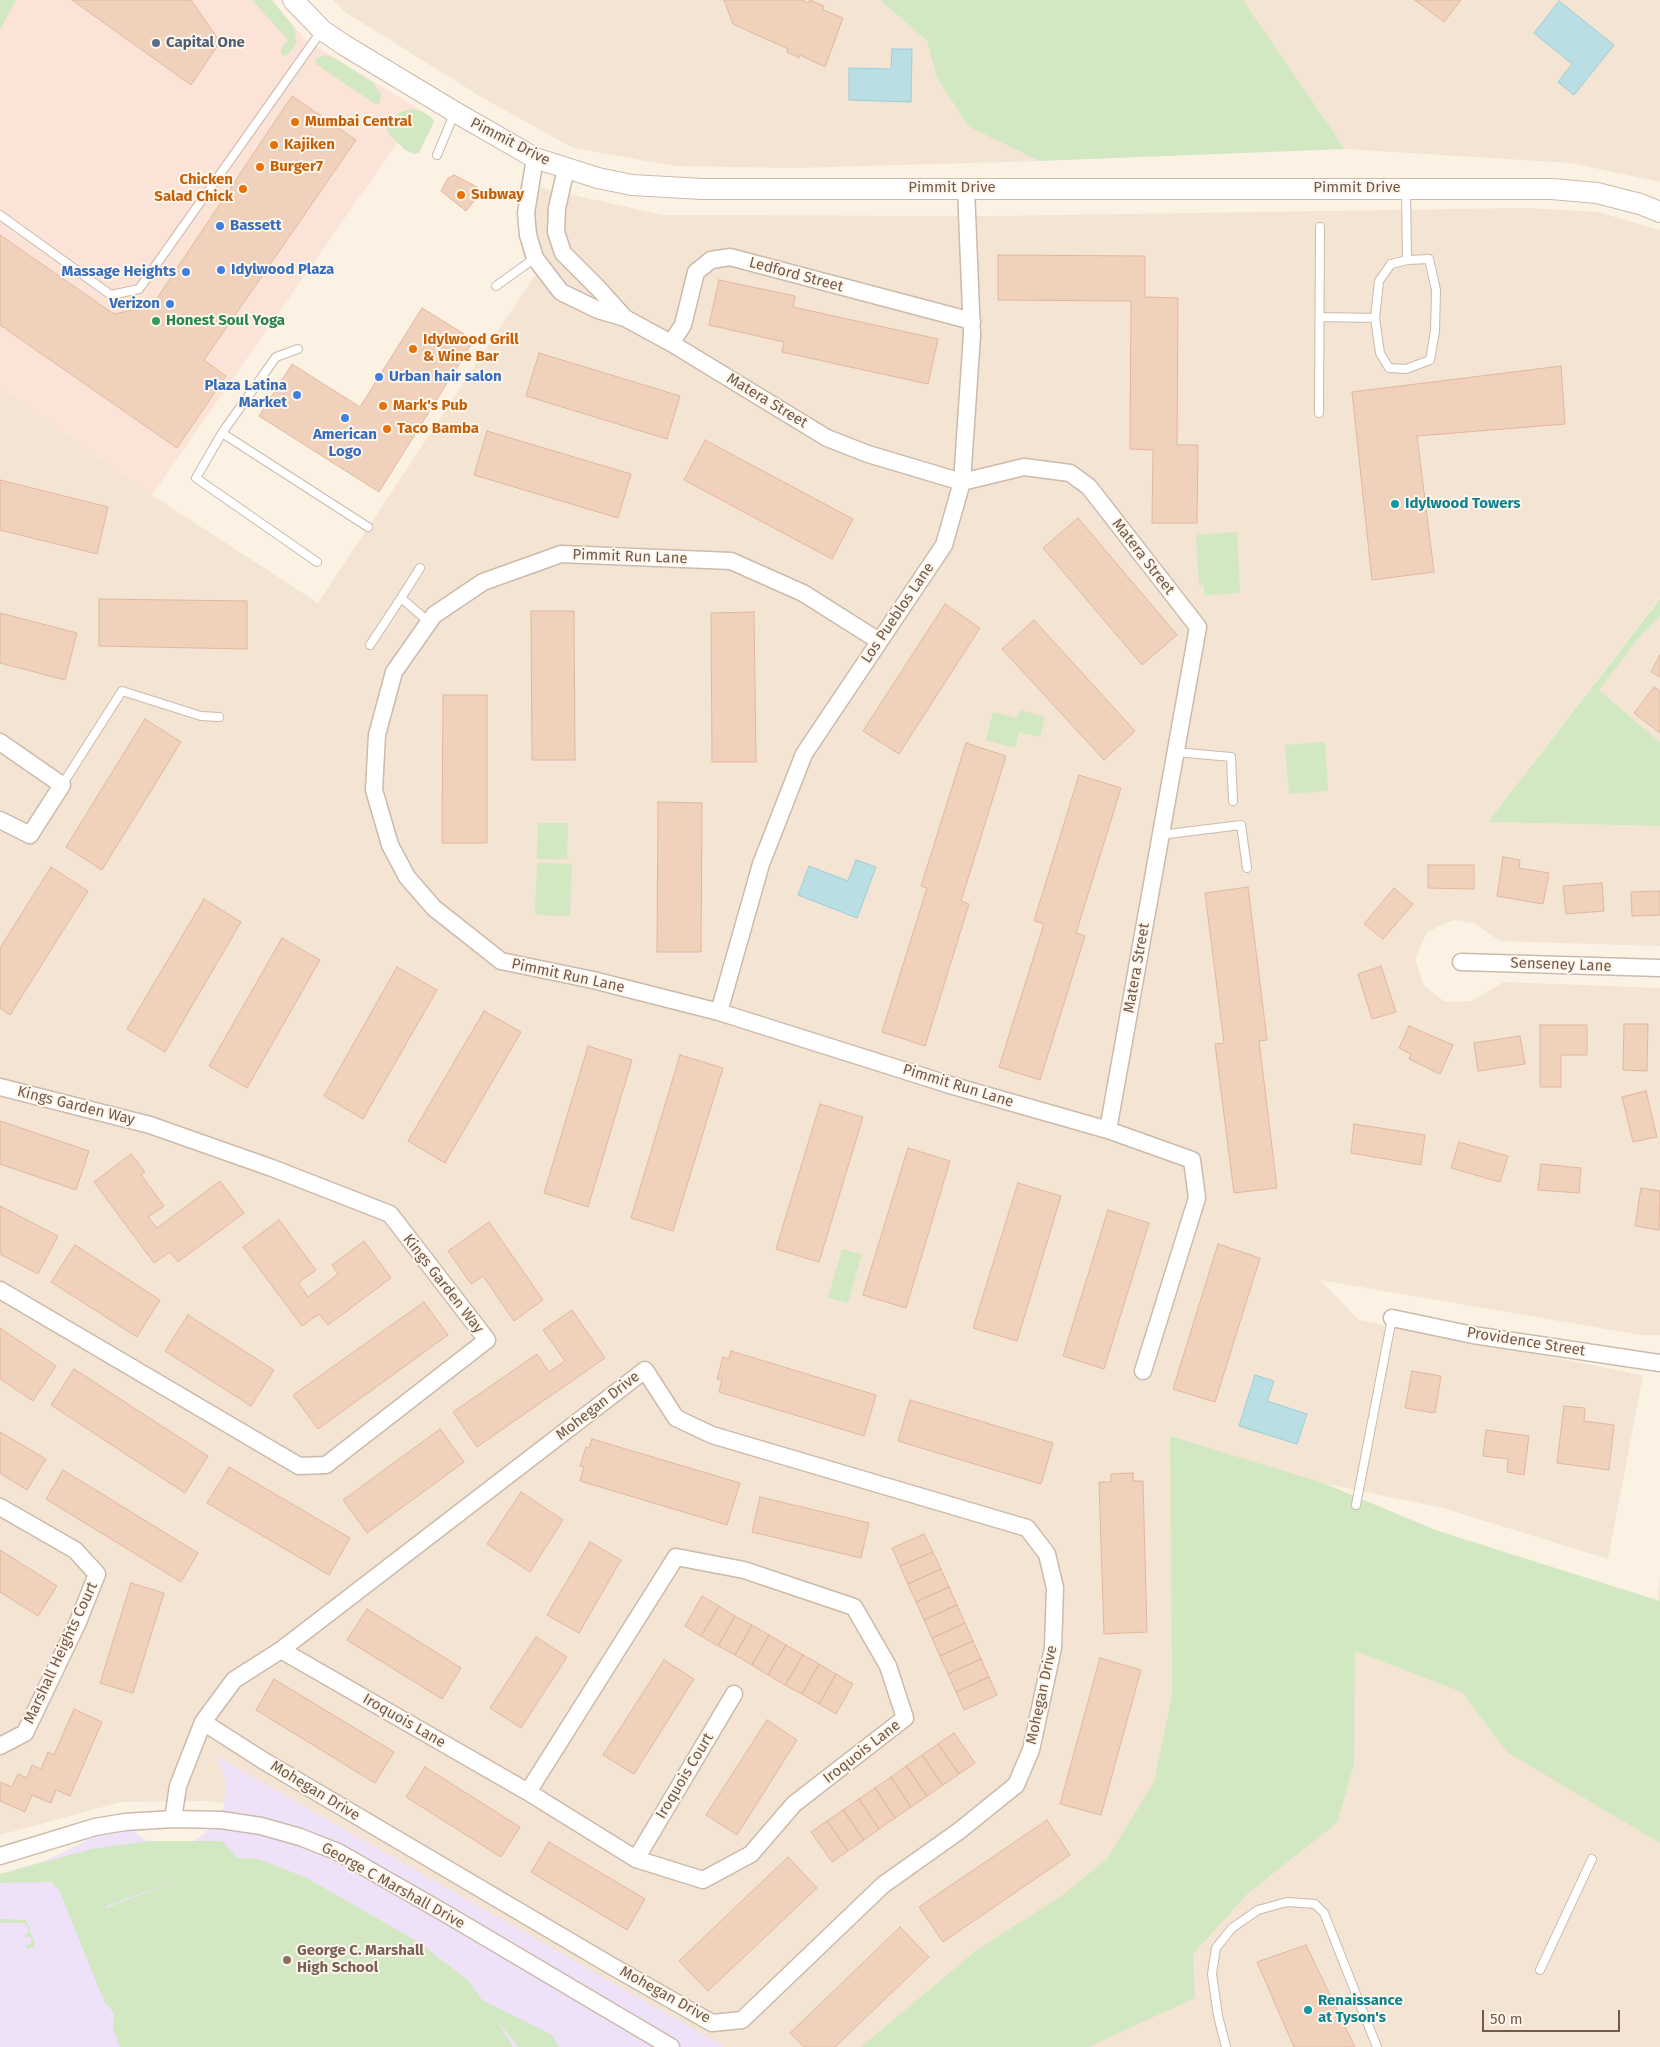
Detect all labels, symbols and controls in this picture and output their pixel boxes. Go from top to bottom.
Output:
place label: Capital One [166,34,245,52]
marker: Capital One [150,37,162,49]
place label: Mumbai Central [305,113,412,131]
street label: Pimmit Drive [467,114,553,170]
marker: Mumbai Central [289,116,301,128]
place label: Kajiken [284,136,335,154]
marker: Kajiken [268,139,280,151]
place label: Burger7 [270,158,323,176]
marker: Burger7 [254,161,266,173]
place label: Chicken Salad Chick [154,171,233,206]
street label: Pimmit Drive [908,179,996,197]
street label: Pimmit Drive [1313,179,1401,197]
marker: Chicken Salad Chick [237,183,249,195]
place label: Subway [471,186,524,204]
marker: Subway [455,189,467,201]
place label: Bassett [230,217,282,235]
marker: Bassett [214,220,226,232]
street label: Ledford Street [747,254,845,296]
place label: Idylwood Plaza [231,261,334,279]
place label: Massage Heights [62,263,176,281]
marker: Idylwood Plaza [215,264,227,276]
marker: Massage Heights [180,266,192,278]
place label: Verizon [109,295,160,313]
marker: Verizon [164,298,176,310]
place label: Honest Soul Yoga [166,312,285,330]
marker: Honest Soul Yoga [150,315,162,327]
place label: Idylwood Grill & Wine Bar [423,331,519,366]
marker: Idylwood Grill & Wine Bar [407,343,419,355]
place label: Urban hair salon [389,368,502,386]
street label: Matera Street [723,370,811,432]
marker: Urban hair salon [373,371,385,383]
place label: Plaza Latina Market [204,377,287,412]
marker: Plaza Latina Market [291,389,303,401]
place label: Mark's Pub [393,397,468,415]
marker: Mark's Pub [377,400,389,412]
marker: American Logo [339,412,351,424]
place label: Taco Bamba [397,420,479,438]
marker: Taco Bamba [381,423,393,435]
place label: American Logo [313,426,377,461]
place label: Idylwood Towers [1405,495,1521,513]
marker: Idylwood Towers [1389,498,1401,510]
street label: Matera Street [1108,515,1178,599]
street label: Pimmit Run Lane [572,546,688,568]
street label: Los Pueblos Lane [858,559,938,667]
street label: Matera Street [1120,921,1154,1015]
street label: Senseney Lane [1510,954,1612,976]
street label: Pimmit Run Lane [510,955,626,997]
street label: Pimmit Run Lane [900,1061,1016,1111]
street label: Kings Garden Way [15,1083,137,1129]
street label: Kings Garden Way [399,1231,487,1337]
street label: Providence Street [1465,1324,1587,1360]
street label: Mohegan Drive [553,1368,643,1444]
street label: Marshall Heights Court [20,1579,102,1727]
street label: Mohegan Drive [1023,1644,1061,1746]
street label: Iroquois Lane [359,1690,449,1752]
street label: Iroquois Lane [820,1716,904,1788]
street label: Iroquois Court [652,1730,718,1822]
street label: Mohegan Drive [267,1757,363,1825]
street label: George C Marshall Drive [318,1839,468,1933]
place label: George C. Marshall High School [297,1942,424,1977]
marker: George C. Marshall High School [281,1954,293,1966]
street label: Mohegan Drive [616,1963,714,2027]
place label: Renaissance at Tyson's [1318,1992,1403,2027]
scale bar [1485,2000,1622,2032]
marker: Renaissance at Tyson's [1302,2004,1314,2016]
text: 50 m [1490,2010,1523,2028]

